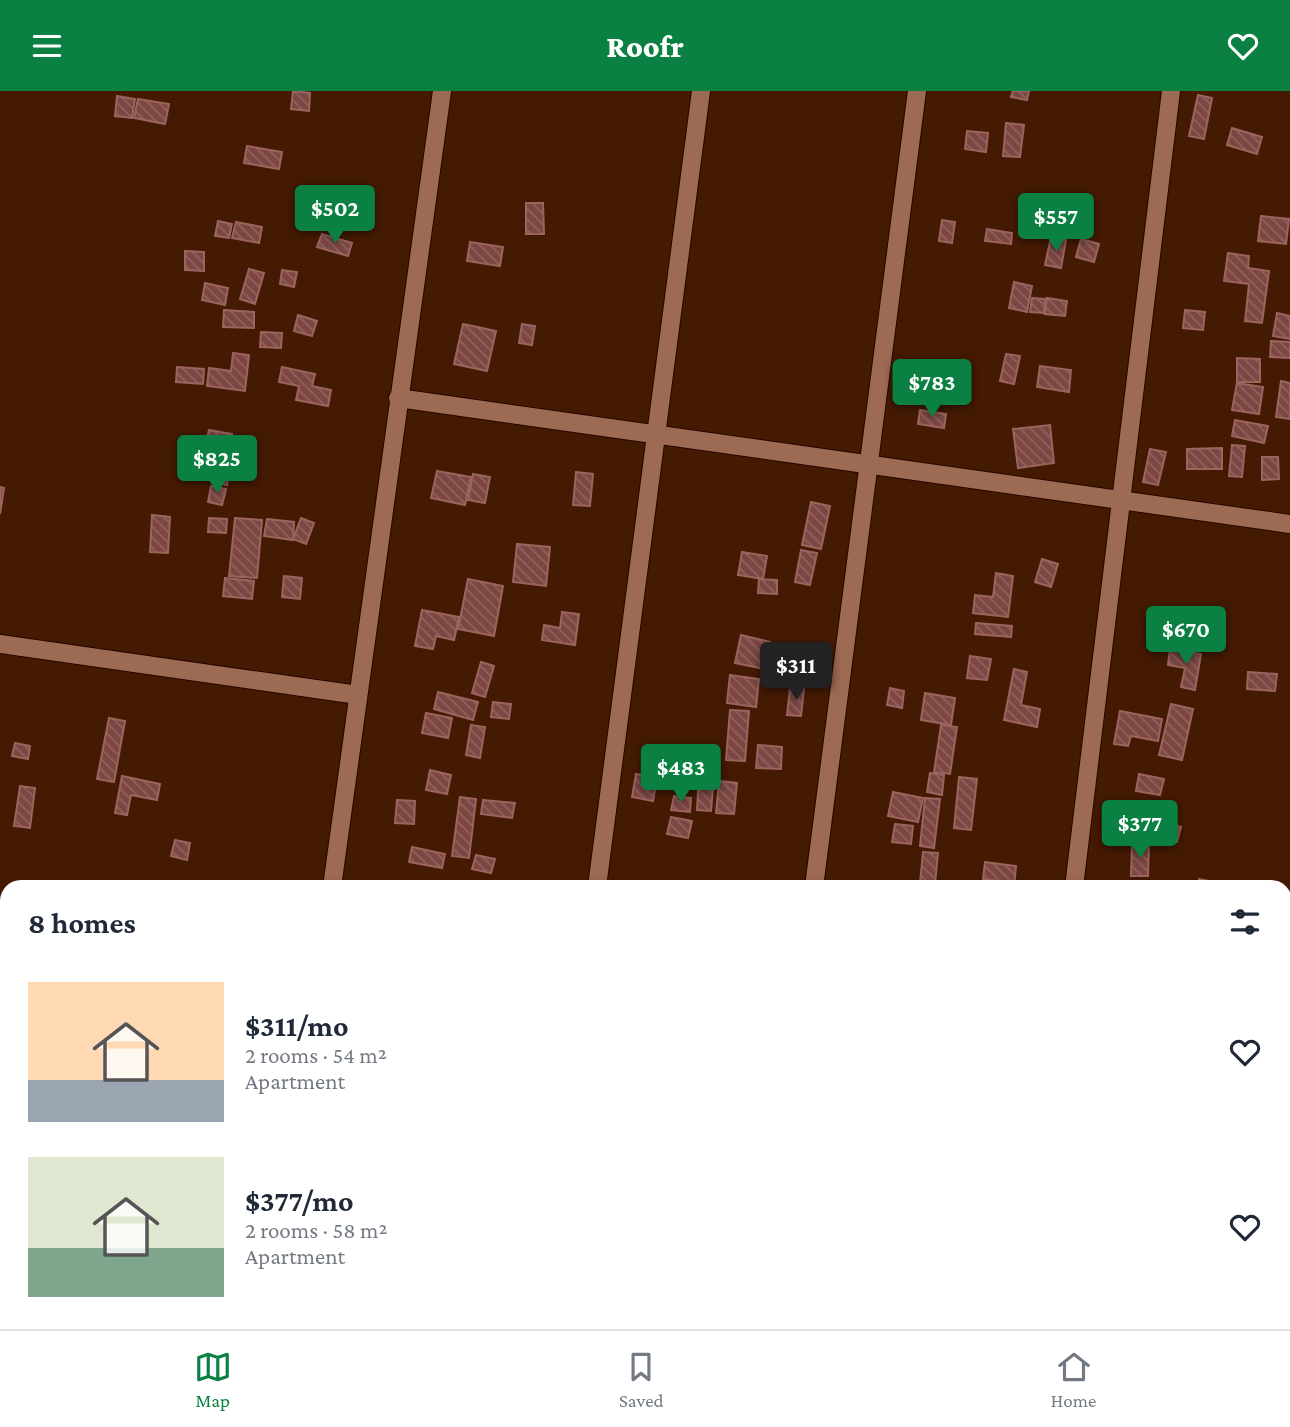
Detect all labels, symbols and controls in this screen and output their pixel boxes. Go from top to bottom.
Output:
icon: menu [28,27,66,65]
icon: heart [1224,27,1262,65]
text: Roofr [606,28,684,64]
pin: $502 [294,185,376,245]
pin: $557 [1015,193,1097,253]
text: $502 [311,195,359,221]
text: $557 [1034,203,1078,229]
pin: $783 [891,359,973,419]
text: $783 [909,369,955,395]
pin: $825 [176,435,258,495]
text: $825 [193,445,241,471]
pin: $670 [1145,607,1227,666]
text: $670 [1162,616,1210,642]
pin: $311 [755,643,837,702]
text: $311 [776,652,816,678]
pin: $483 [640,745,722,804]
text: $483 [657,754,705,780]
pin: $377 [1099,801,1181,860]
text: $377 [1118,810,1162,836]
icon: filters [1226,903,1264,941]
text: 8 homes [28,906,136,939]
text: $311/mo [245,1009,349,1042]
icon: home [84,1010,168,1094]
icon: heart [1226,1033,1264,1071]
text: 2 rooms · 54 m² [245,1042,387,1068]
text: Apartment [245,1068,345,1094]
text: $377/mo [245,1184,354,1217]
icon: home [84,1185,168,1269]
icon: heart [1226,1208,1264,1246]
text: 2 rooms · 58 m² [245,1217,387,1243]
text: Apartment [245,1243,345,1269]
tab: Map [194,1348,232,1411]
tab: Saved [619,1348,664,1411]
tab: Home [1051,1348,1096,1411]

